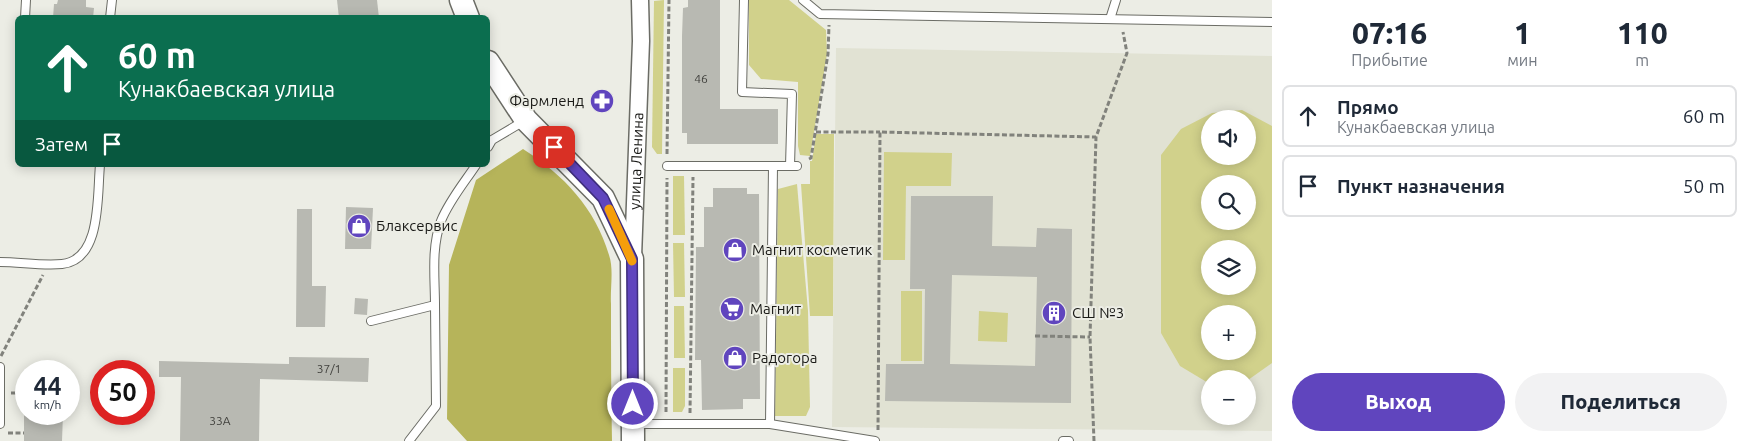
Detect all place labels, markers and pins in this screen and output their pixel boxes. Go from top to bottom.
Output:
pharmacy icon: Фармленд [589,88,615,114]
place label: Фармленд [509,92,584,109]
pin [533,126,575,168]
shop icon: Блаксервис [346,213,372,239]
place label: Блаксервис [376,217,457,234]
shop icon: Магнит косметик [722,237,748,263]
place label: Магнит косметик [752,241,872,258]
supermarket icon: Магнит [719,296,745,322]
place label: Магнит [750,300,801,317]
building icon: СШ №3 [1041,300,1067,326]
place label: СШ №3 [1072,304,1124,321]
shop icon: Радогора [722,345,748,371]
place label: Радогора [752,349,817,366]

